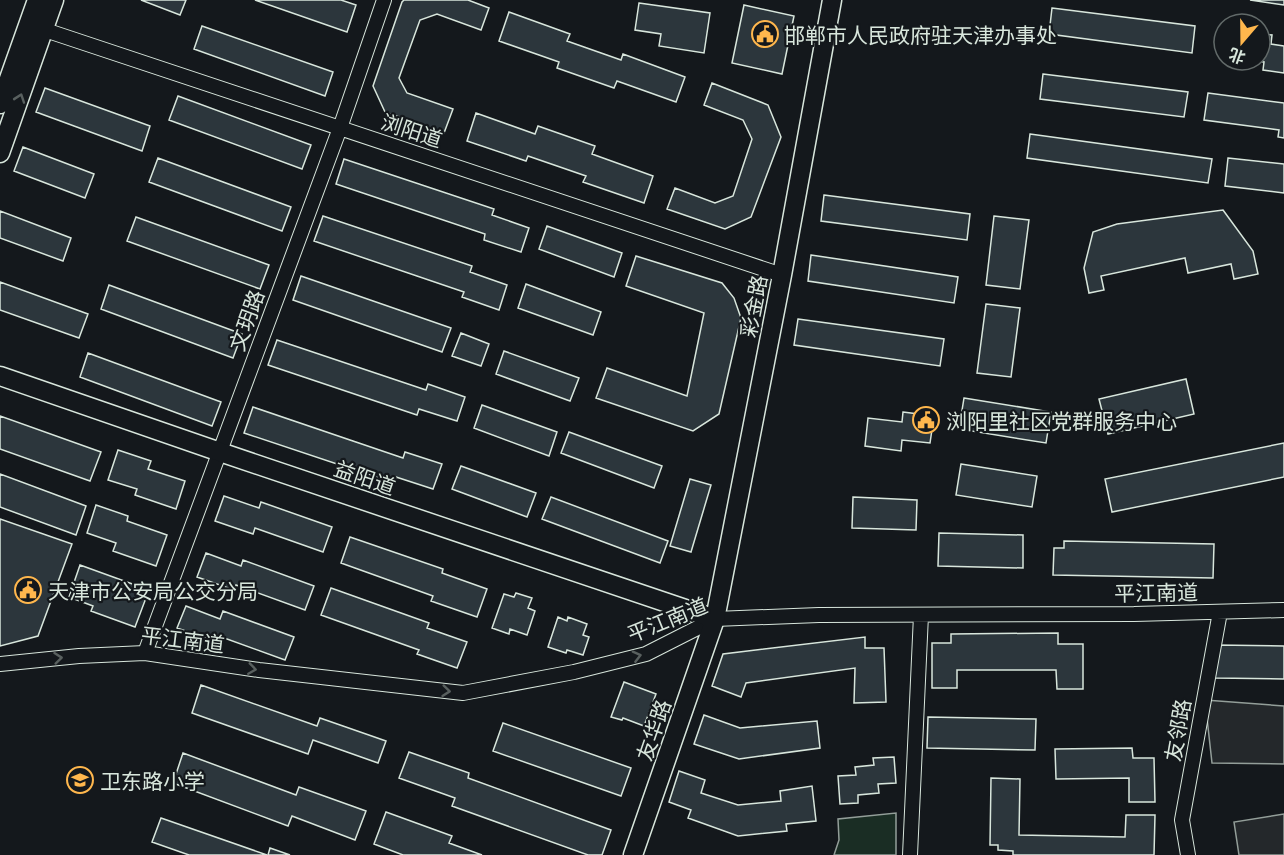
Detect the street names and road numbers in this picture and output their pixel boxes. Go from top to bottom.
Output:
street label: 浏阳道 [378,108,446,152]
street label: 彩金路 [735,273,771,339]
street label: 文玥路 [223,286,269,354]
street label: 益阳道 [331,455,399,499]
street label: 平江南道 [1114,579,1198,605]
street label: 平江南道 [623,592,711,646]
street label: 平江南道 [140,621,226,657]
street label: 友华路 [631,696,675,764]
street label: 友邻路 [1159,697,1195,763]

